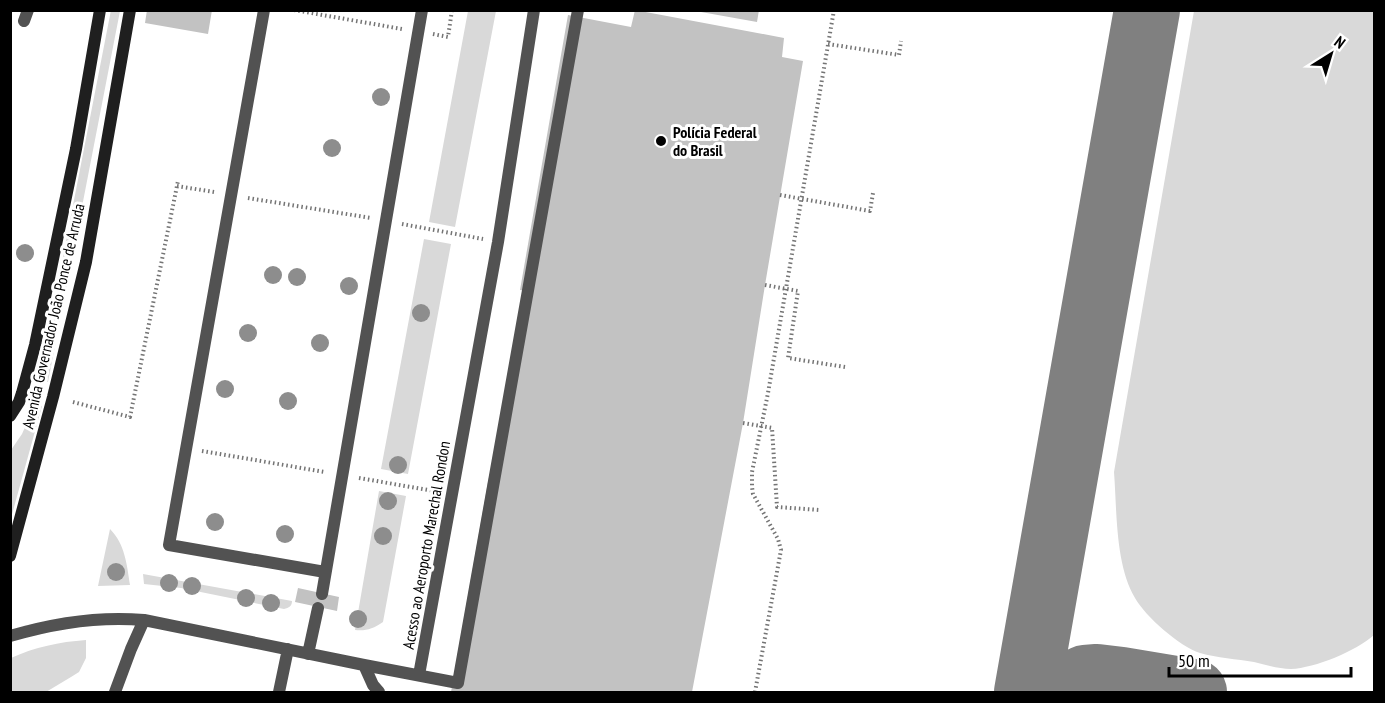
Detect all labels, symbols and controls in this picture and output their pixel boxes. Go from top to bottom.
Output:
north arrow [1301,24,1361,84]
text: N [1331,31,1349,53]
place label: Polícia Federal do Brasil [673,122,757,160]
marker: Polícia Federal do Brasil [654,134,668,148]
street label: Avenida Governador João Ponce de Arruda [17,201,89,431]
street label: Acesso ao Aeroporto Marechal Rondon [398,439,454,651]
scale bar [1169,640,1350,678]
text: 50 m [1178,649,1210,672]

